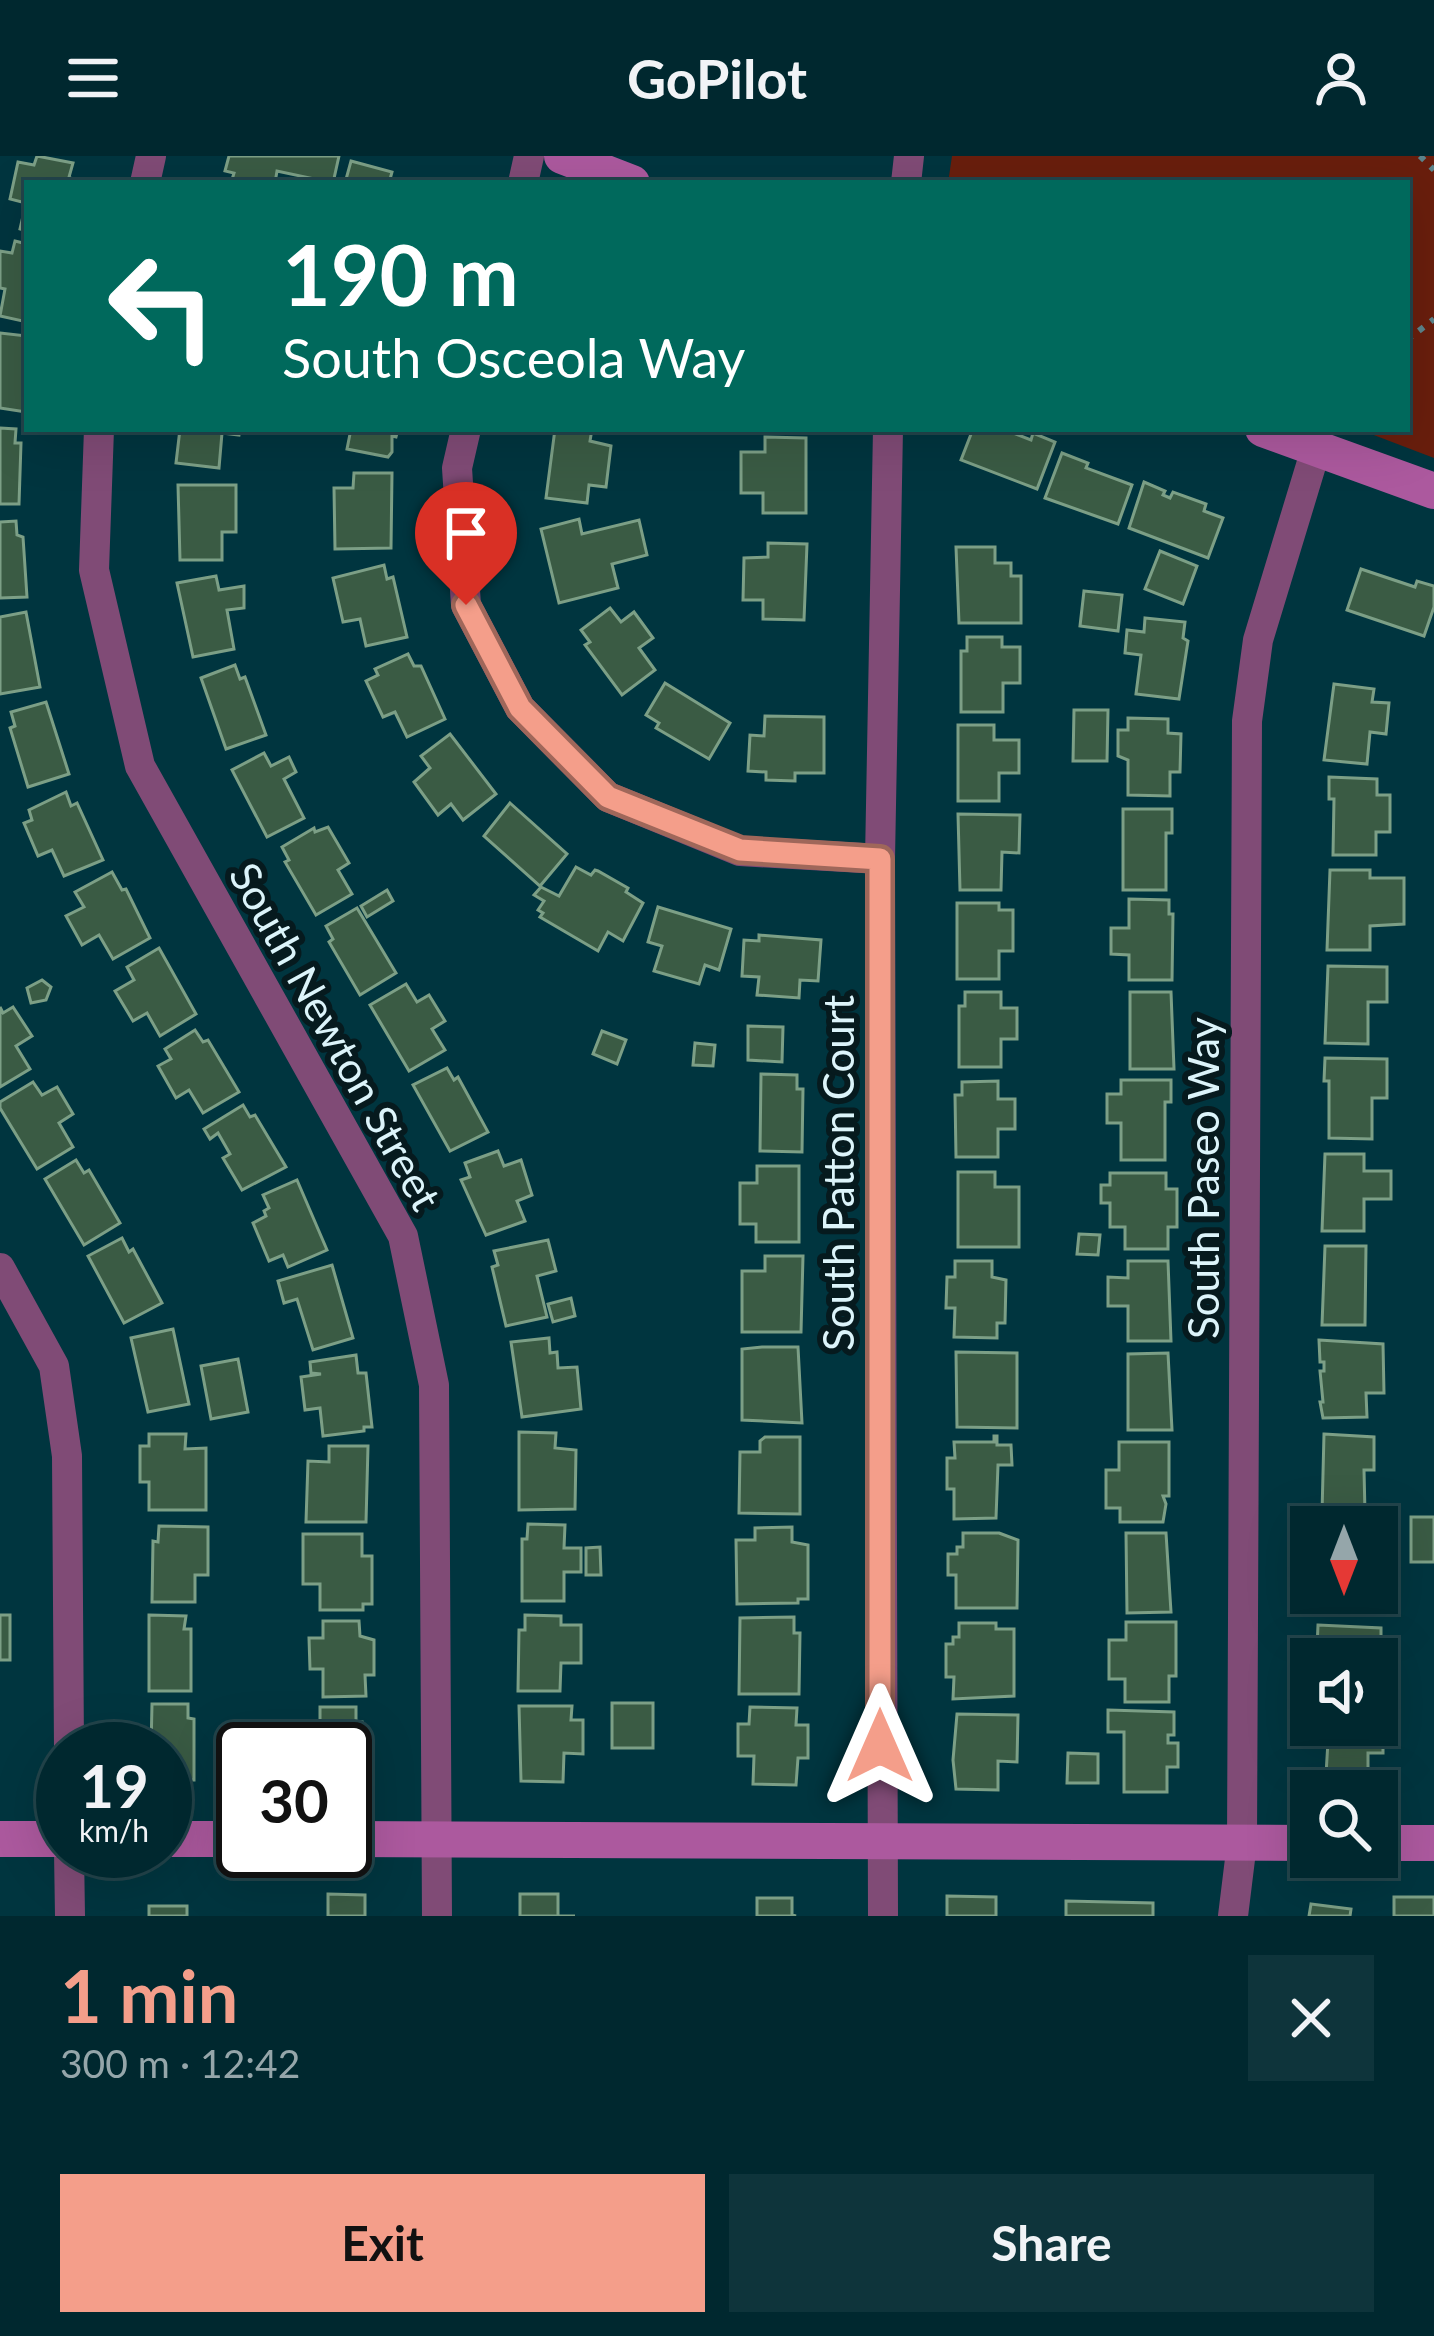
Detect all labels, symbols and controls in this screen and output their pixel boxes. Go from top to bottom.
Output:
icon: menu [60,45,126,111]
icon: person [1308,45,1374,111]
text: GoPilot [627,46,807,111]
text: 190 m [282,223,519,324]
icon: left [84,228,240,384]
text: South Osceola Way [282,325,745,390]
pin [415,482,517,605]
icon: arrive [433,500,499,566]
street label: South Newton Street [220,854,452,1218]
street label: South Patton Court [813,995,863,1351]
street label: South Paseo Way [1178,1017,1228,1339]
north arrow [1290,1506,1398,1614]
map controls [1290,1506,1398,1878]
button: sound [1290,1638,1398,1746]
position arrow [817,1683,943,1809]
speed limit sign: 30 [216,1722,372,1878]
text: 19 [79,1749,149,1821]
button: search [1290,1770,1398,1878]
text: km/h [79,1812,149,1848]
text: 1 min [60,1952,238,2038]
button: close [1248,1955,1374,2081]
text: 300 m · 12:42 [60,2040,300,2086]
button: Exit [60,2174,705,2312]
button: Share [729,2174,1374,2312]

